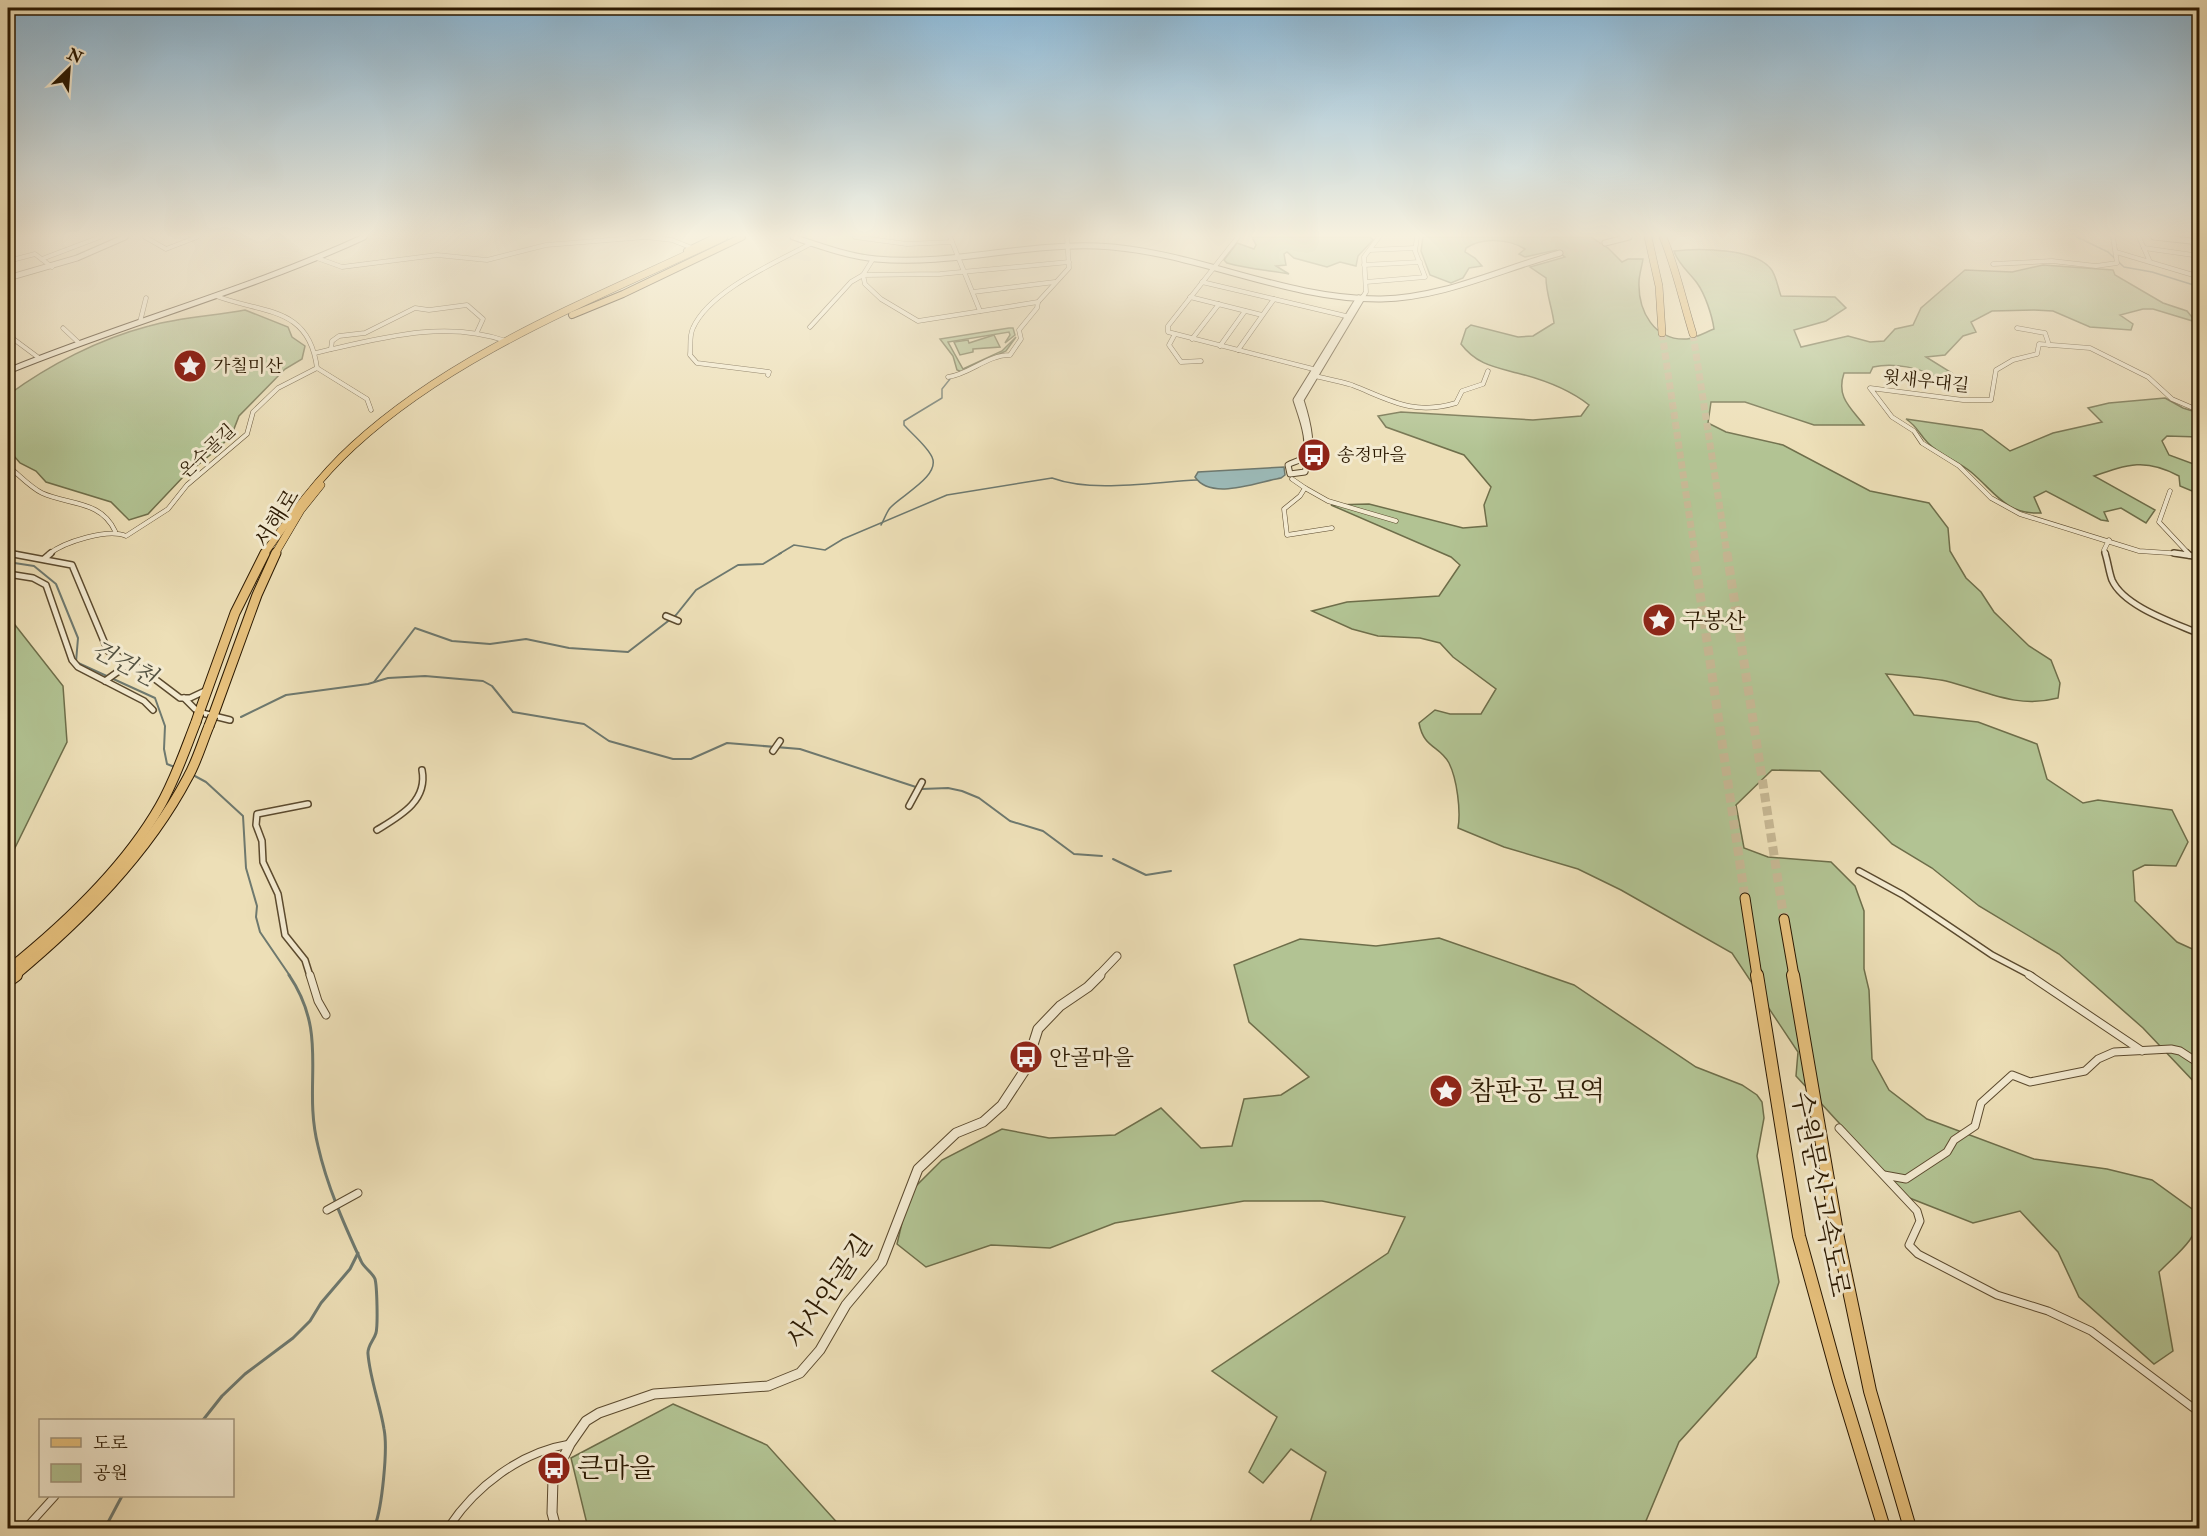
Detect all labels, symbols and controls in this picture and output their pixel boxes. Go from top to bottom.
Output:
north arrow [39,39,99,99]
text: N [63,44,86,69]
place icon: 가칠미산 [172,348,208,384]
place label: 가칠미산 [213,355,283,378]
street label: 윗새우대길 [1882,366,1970,397]
street label: 온수골길 [174,419,241,483]
bus stop icon: 송정마을 [1296,437,1332,473]
place label: 송정마을 [1337,444,1407,467]
street label: 서해로 [248,484,306,553]
place icon: 구봉산 [1641,602,1677,638]
place label: 구봉산 [1682,607,1747,635]
water label: 건건천 [86,633,163,694]
bus stop icon: 안골마을 [1008,1039,1044,1075]
place label: 안골마을 [1049,1044,1134,1072]
place icon: 참판공 묘역 [1428,1073,1464,1109]
place label: 참판공 묘역 [1469,1075,1605,1108]
street label: 수원문산고속도로 [1784,1089,1857,1300]
street label: 사사안골길 [779,1228,880,1355]
legend [39,1419,234,1497]
text: 도로 [93,1432,128,1455]
bus stop icon: 큰마을 [536,1450,572,1486]
place label: 큰마을 [577,1452,655,1485]
text: 공원 [93,1462,128,1485]

